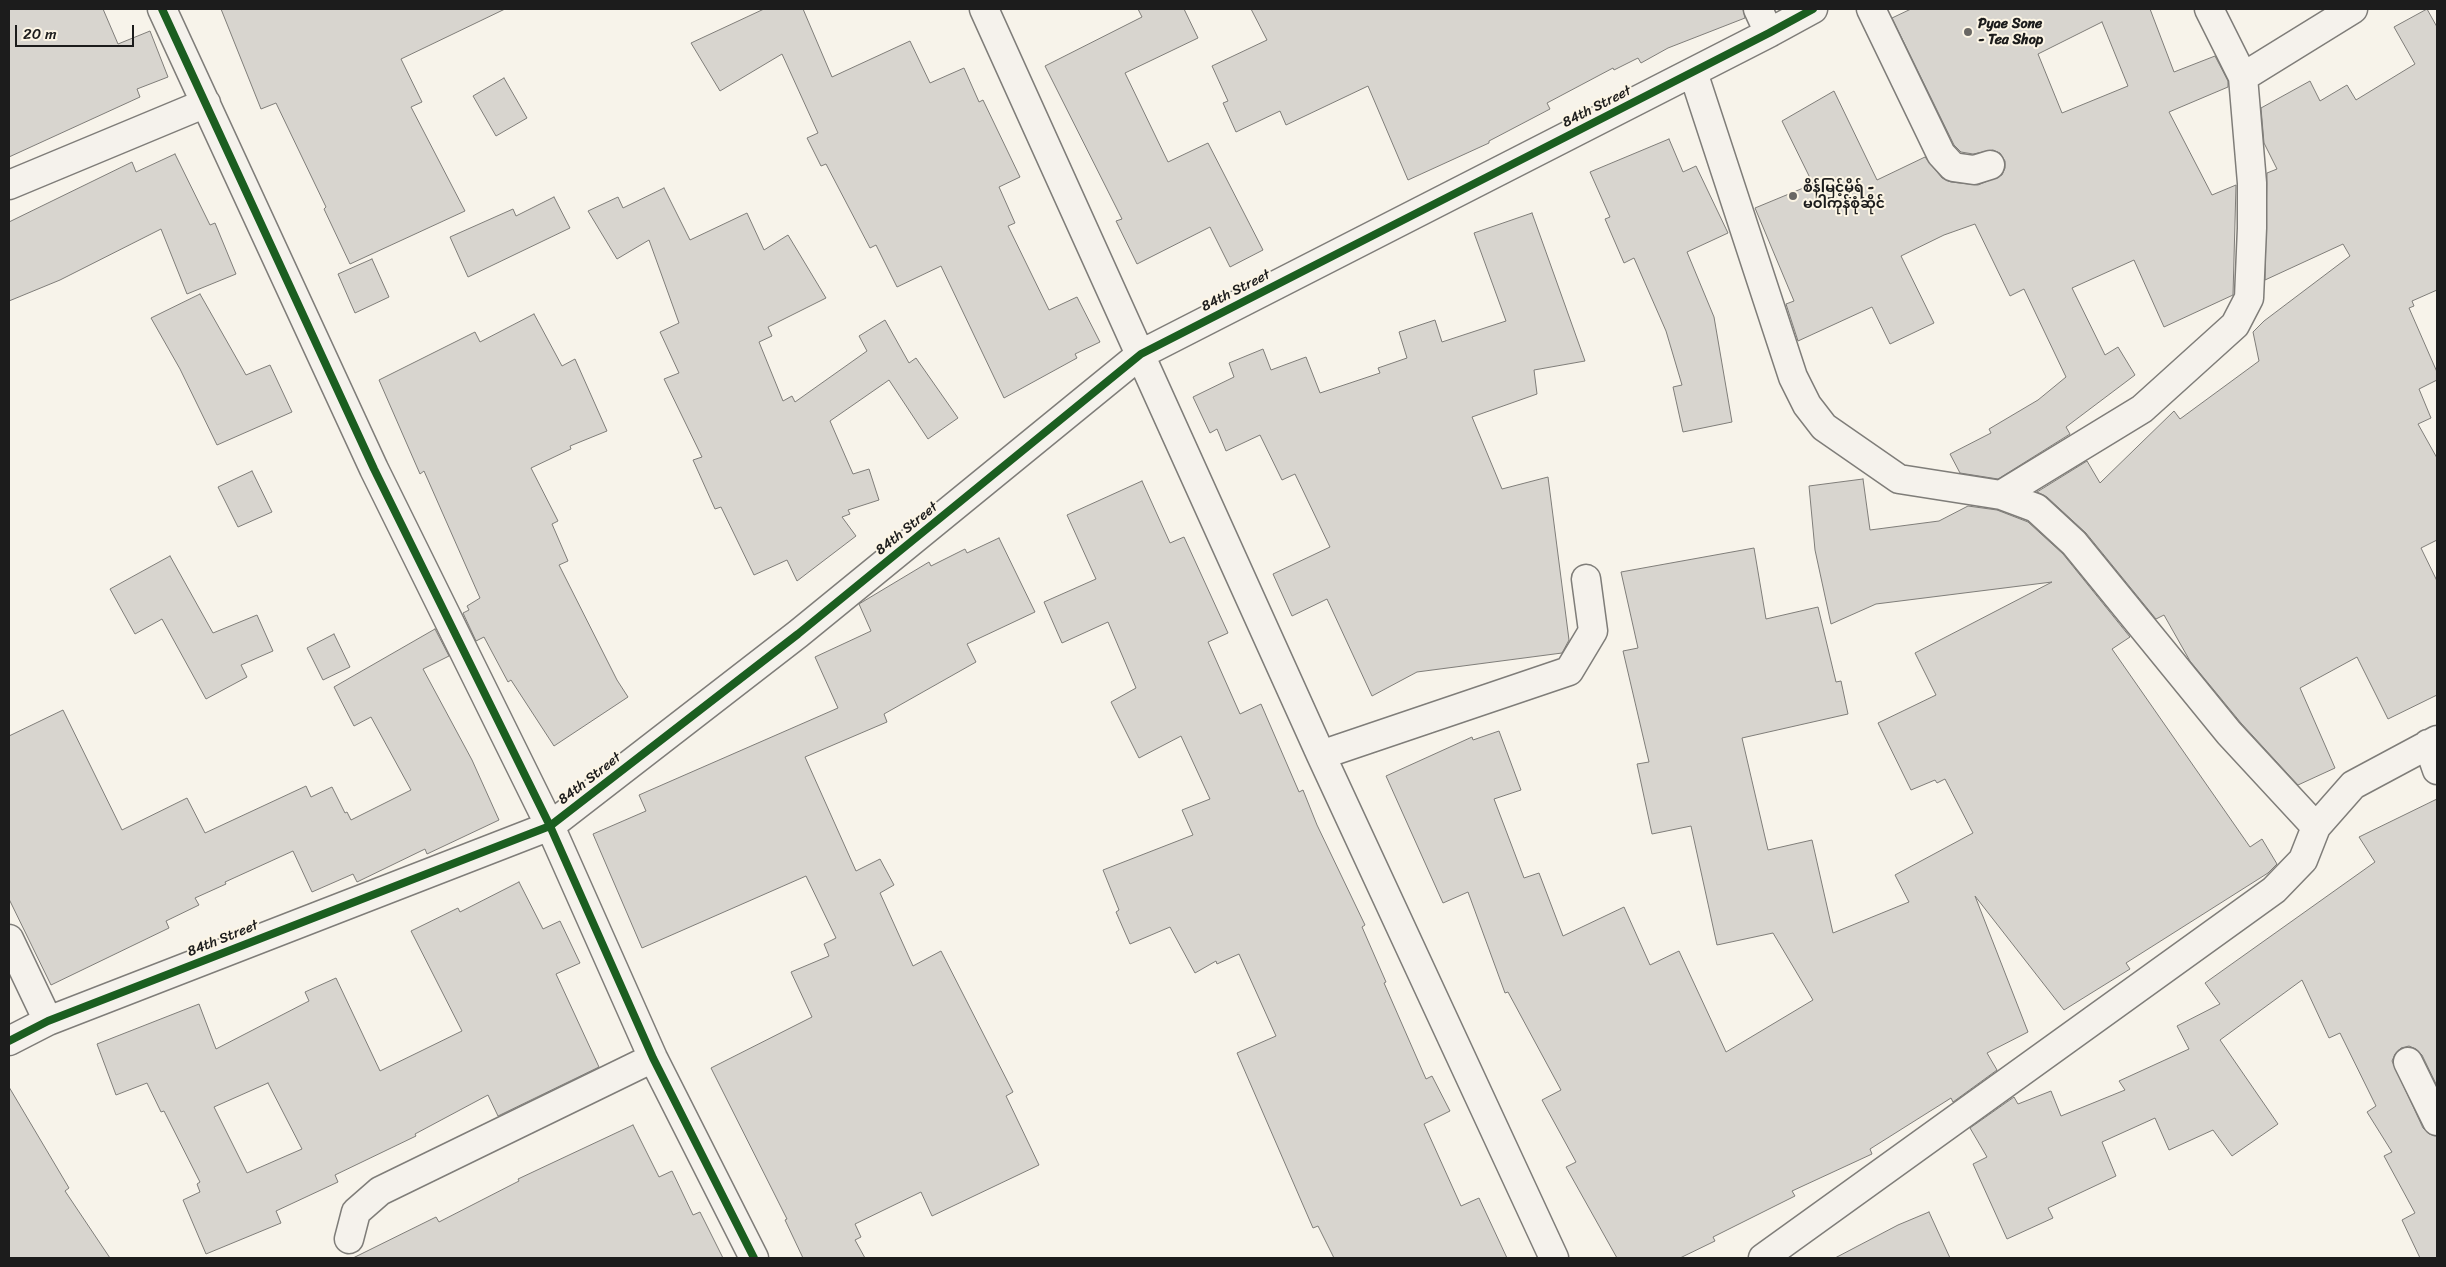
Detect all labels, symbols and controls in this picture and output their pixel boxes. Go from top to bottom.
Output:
scale bar [18,15,136,47]
place label: Pyae Sone - Tea Shop [1978,16,2043,48]
text: 20 m [23,21,57,47]
marker: Pyae Sone - Tea Shop [1962,26,1974,38]
street label: 84th Street [1560,82,1634,132]
place label: စိန်မြင့်မိုရ် - မဝါကုန်စုံဆိုင် [1803,180,1885,212]
marker: စိန်မြင့်မိုရ် - မဝါကုန်စုံဆိုင် [1787,190,1799,202]
street label: 84th Street [1199,266,1273,316]
street label: 84th Street [873,499,941,559]
street label: 84th Street [555,749,625,809]
street label: 84th Street [185,917,261,961]

